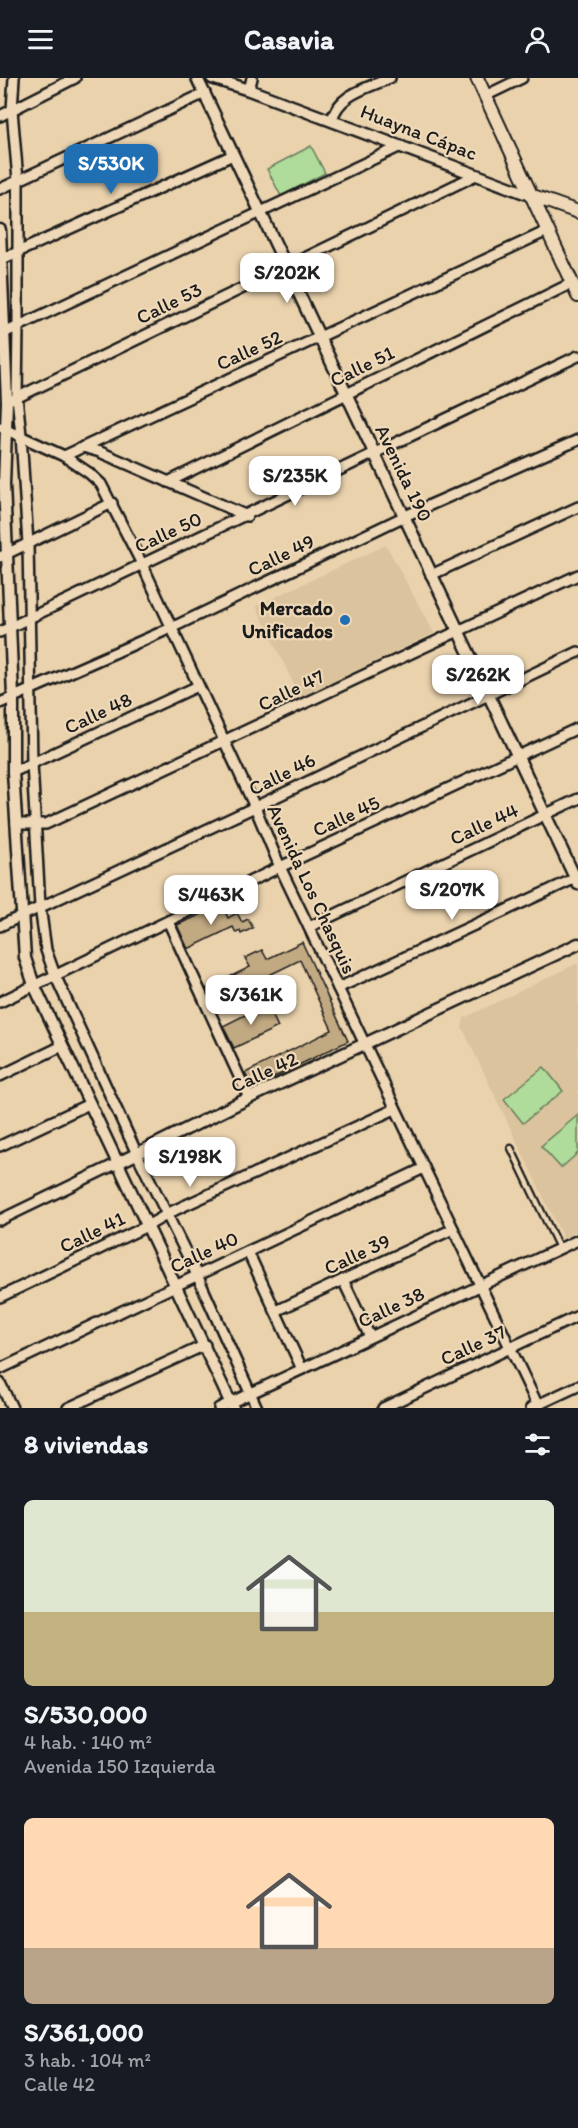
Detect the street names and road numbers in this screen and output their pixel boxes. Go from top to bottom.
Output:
street label: Huayna Cápac [357,99,481,165]
street label: Calle 53 [132,277,206,329]
street label: Calle 52 [212,324,286,376]
street label: Calle 51 [326,340,398,392]
street label: Avenida 190 [370,421,438,525]
street label: Calle 50 [131,506,205,558]
street label: Calle 49 [244,529,318,581]
street label: Calle 47 [254,664,328,716]
street label: Calle 48 [60,687,136,739]
street label: Calle 46 [245,748,319,800]
street label: Calle 45 [309,790,383,842]
street label: Calle 44 [446,798,522,850]
street label: Avenida Los Chasquis [262,801,362,977]
street label: Calle 42 [227,1046,302,1098]
street label: Calle 41 [55,1206,129,1258]
street label: Calle 40 [166,1226,242,1278]
street label: Calle 39 [320,1228,394,1280]
street label: Calle 38 [354,1281,428,1333]
street label: Calle 37 [436,1319,510,1371]

